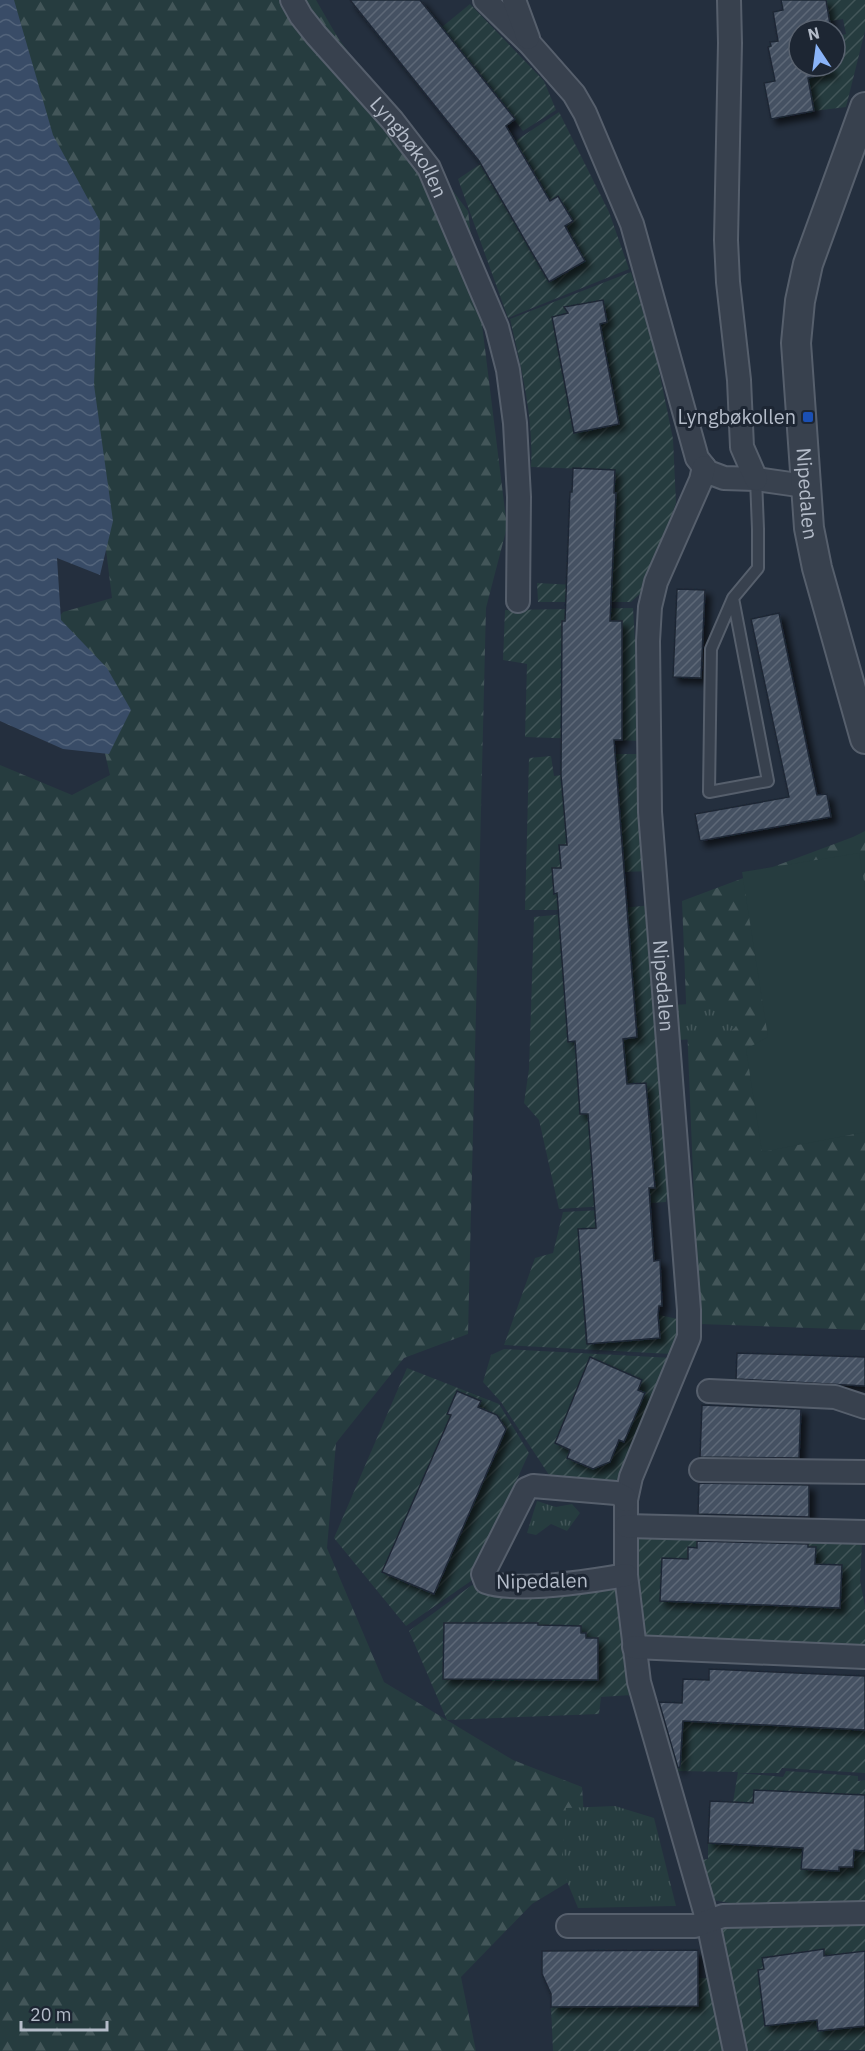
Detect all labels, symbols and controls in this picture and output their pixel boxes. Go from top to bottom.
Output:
north arrow [787,18,847,78]
text: N [806,22,822,44]
street label: Lyngbøkollen [364,91,454,202]
place label: Lyngbøkollen [677,403,796,430]
marker: Lyngbøkollen [801,410,815,424]
street label: Nipedalen [790,447,825,542]
street label: Nipedalen [647,939,681,1033]
street label: Nipedalen [496,1566,588,1595]
scale bar [21,1994,106,2032]
text: 20 m [30,2003,72,2026]

